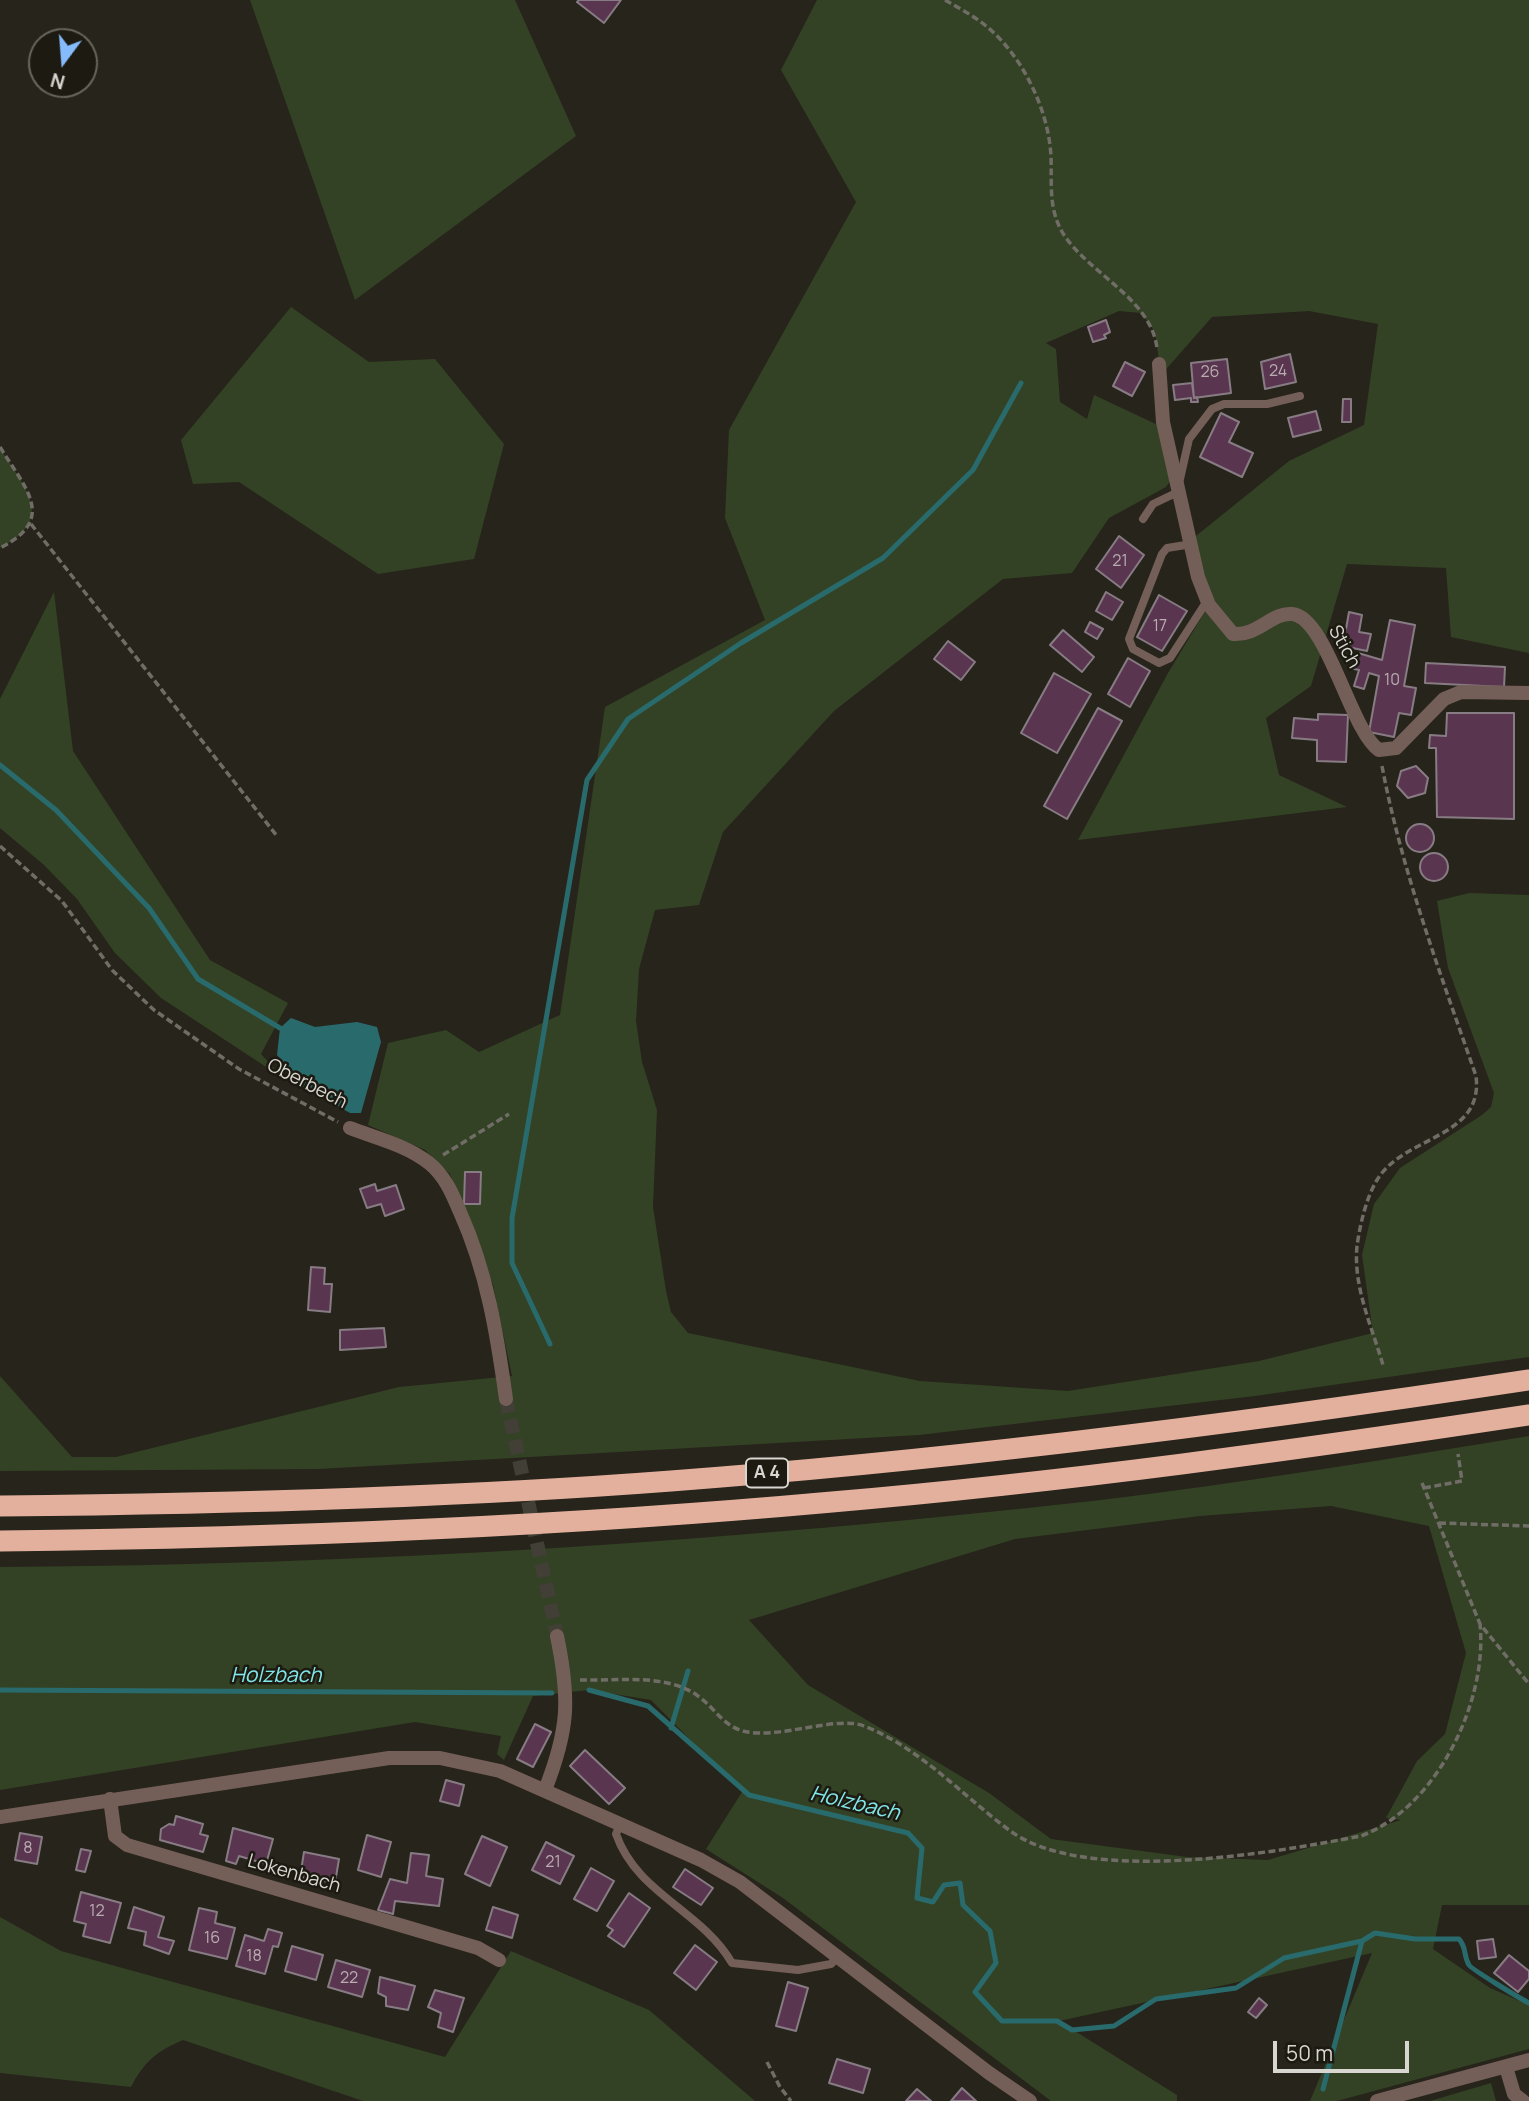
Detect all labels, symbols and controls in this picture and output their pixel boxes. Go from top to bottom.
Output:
north arrow [28,28,98,98]
text: N [48,67,68,96]
house number: 24 [1269,362,1287,382]
house number: 26 [1200,363,1220,383]
house number: 21 [1112,552,1128,572]
house number: 17 [1153,617,1167,637]
street label: Stich [1323,622,1365,672]
house number: 10 [1384,671,1400,691]
street label: Oberbech [263,1054,351,1114]
road number: A 4 [746,1458,788,1488]
water label: Holzbach [230,1663,322,1689]
water label: Holzbach [808,1781,902,1827]
house number: 8 [23,1839,33,1859]
street label: Lokenbach [245,1850,343,1898]
house number: 21 [545,1853,561,1873]
house number: 12 [89,1902,105,1922]
house number: 16 [204,1929,220,1949]
house number: 18 [246,1947,262,1967]
house number: 22 [340,1969,358,1989]
scale bar [1277,2028,1414,2072]
text: 50 m [1286,2039,1333,2067]

